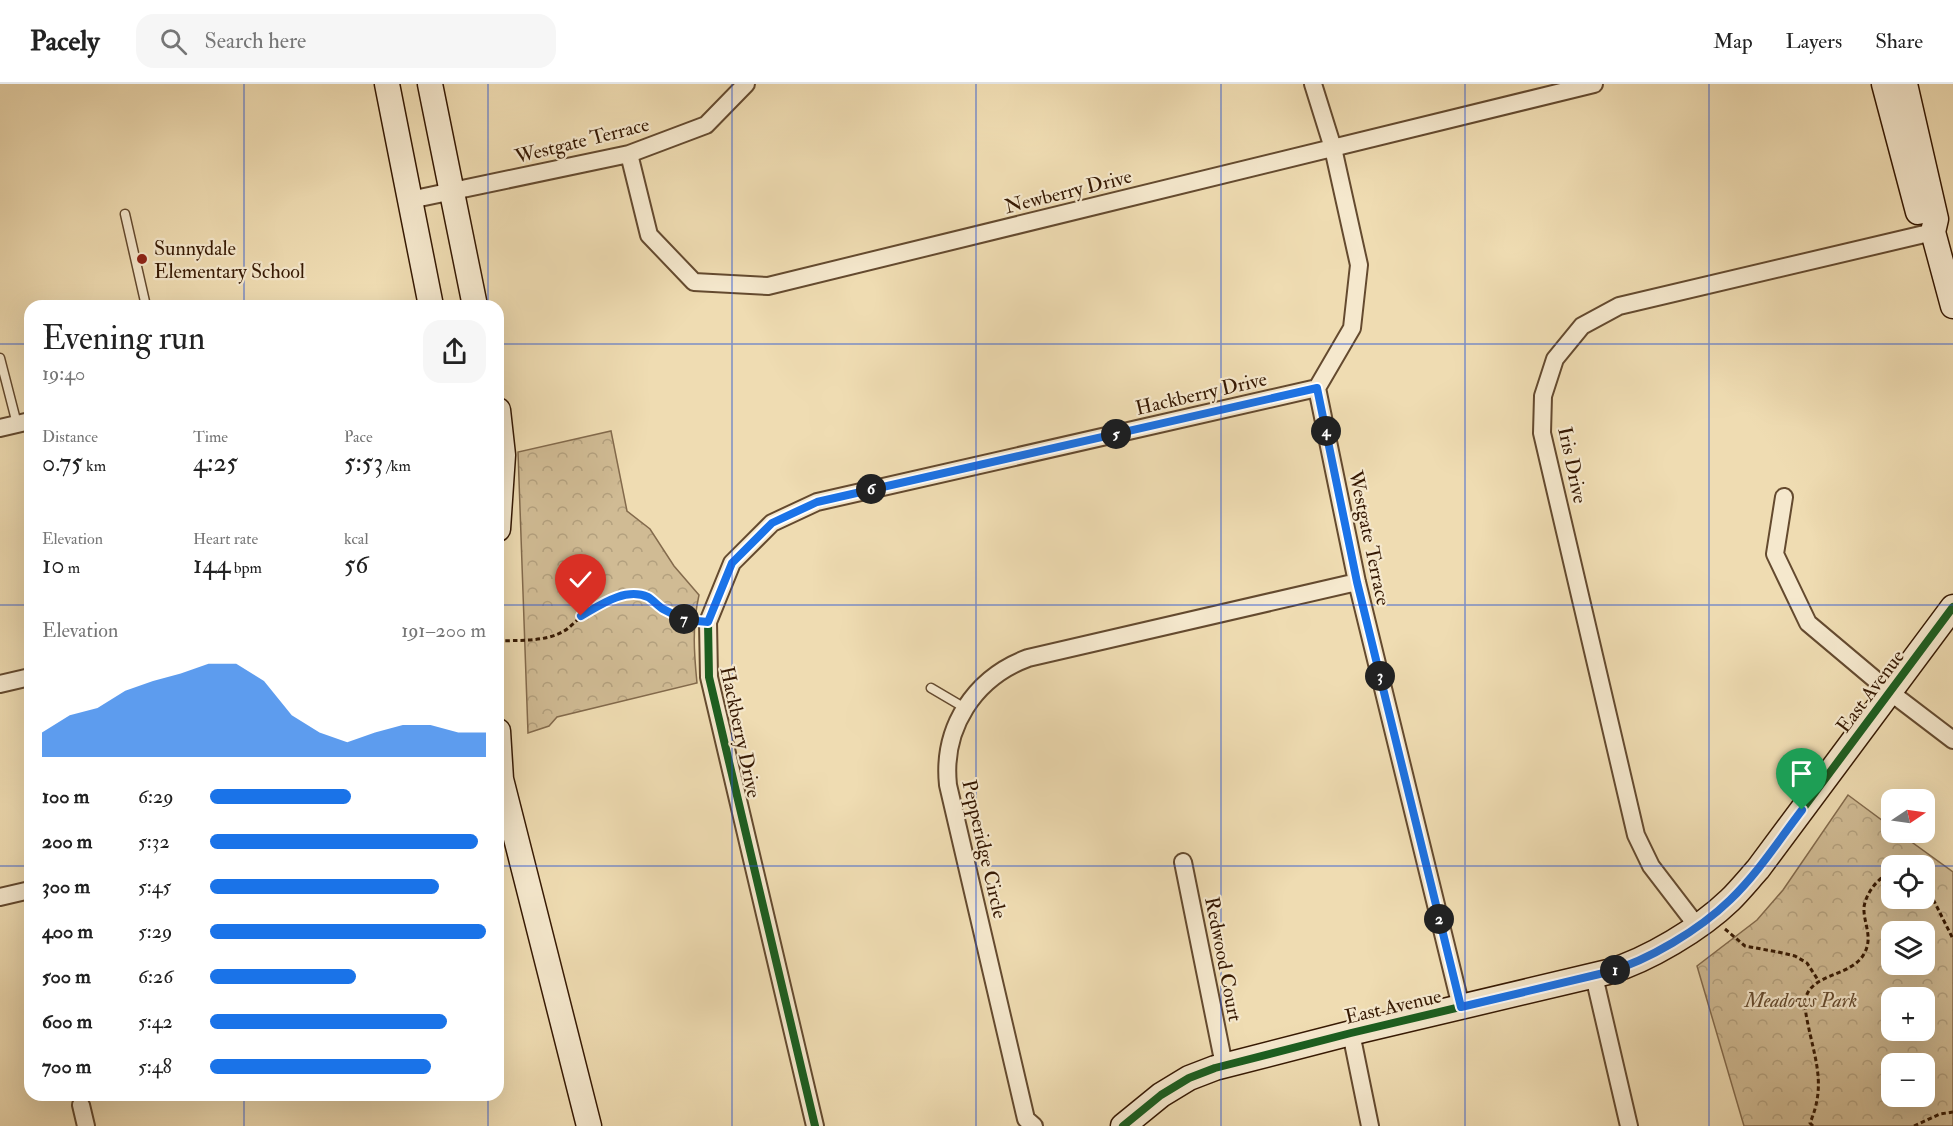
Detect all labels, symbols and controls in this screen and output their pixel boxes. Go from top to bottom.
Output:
search box [136,14,556,68]
text: Pacely [30,24,100,59]
icon: search [157,25,190,58]
text: Search here [205,27,306,55]
text: Map [1713,28,1753,55]
text: Layers [1786,28,1842,55]
text: Share [1875,28,1923,55]
street label: Westgate Terrace [511,112,652,170]
street label: Newberry Drive [1002,164,1134,219]
place label: Sunnydale Elementary School [154,236,305,284]
marker: Sunnydale Elementary School [135,252,149,266]
text: Evening run [42,318,205,359]
button: share [423,320,486,383]
text: 19:40 [42,361,85,386]
street label: Hackberry Drive [1133,366,1269,421]
pin: 4 [1311,416,1341,446]
pin: 5 [1101,419,1131,449]
text: 4 [1322,421,1330,441]
text: 5 [1112,424,1120,444]
street label: Iris Drive [1552,424,1593,506]
text: Distance [42,427,98,447]
text: Time [193,427,228,447]
text: Pace [344,427,373,447]
text: 0.75 [42,447,83,479]
text: 4:25 [193,447,238,479]
text: 5:53 [344,447,383,479]
text: km [83,456,106,476]
text: /km [383,456,411,476]
street label: Westgate Terrace [1343,467,1396,608]
pin: 6 [856,474,886,504]
text: 6 [867,479,875,499]
text: Elevation [42,529,103,549]
text: Heart rate [193,529,258,549]
text: kcal [344,529,369,549]
text: 10 [42,549,64,581]
text: 144 [193,549,230,581]
text: 56 [344,549,368,581]
pin [555,554,606,616]
text: m [64,558,80,578]
text: bpm [230,558,262,578]
icon: check [564,563,597,596]
pin: 7 [669,604,699,634]
text: 7 [680,609,688,629]
text: Elevation [42,618,118,643]
text: 191–200 m [401,618,486,643]
street label: East Avenue [1831,645,1910,738]
pin: 3 [1365,661,1395,691]
street label: Hackberry Drive [714,664,767,800]
text: 3 [1377,666,1383,686]
pin [1776,748,1827,810]
icon: arrive [1785,757,1818,790]
street label: Pepperidge Circle [955,777,1013,921]
text: 100 m [42,784,89,809]
text: 6:29 [138,784,173,809]
north arrow [1881,789,1935,843]
map controls [1881,789,1935,1107]
text: 200 m [42,829,92,854]
text: 5:32 [138,829,170,854]
button: locate [1881,855,1935,909]
text: 300 m [42,874,90,899]
text: 5:45 [138,874,171,899]
street label: Redwood Court [1199,895,1248,1024]
pin: 2 [1424,904,1454,934]
text: 2 [1435,909,1443,929]
text: 400 m [42,919,93,944]
text: 5:29 [138,919,172,944]
button: layers [1881,921,1935,975]
pin: 1 [1600,955,1630,985]
text: 1 [1612,960,1618,980]
text: 500 m [42,964,91,989]
text: 6:26 [138,964,173,989]
street label: East Avenue [1343,983,1444,1030]
button: + [1881,987,1935,1041]
park label: Meadows Park [1744,988,1857,1013]
text: 600 m [42,1009,92,1034]
text: 5:42 [138,1009,173,1034]
button: − [1881,1053,1935,1107]
text: 700 m [42,1054,91,1079]
text: 5:48 [138,1054,172,1079]

